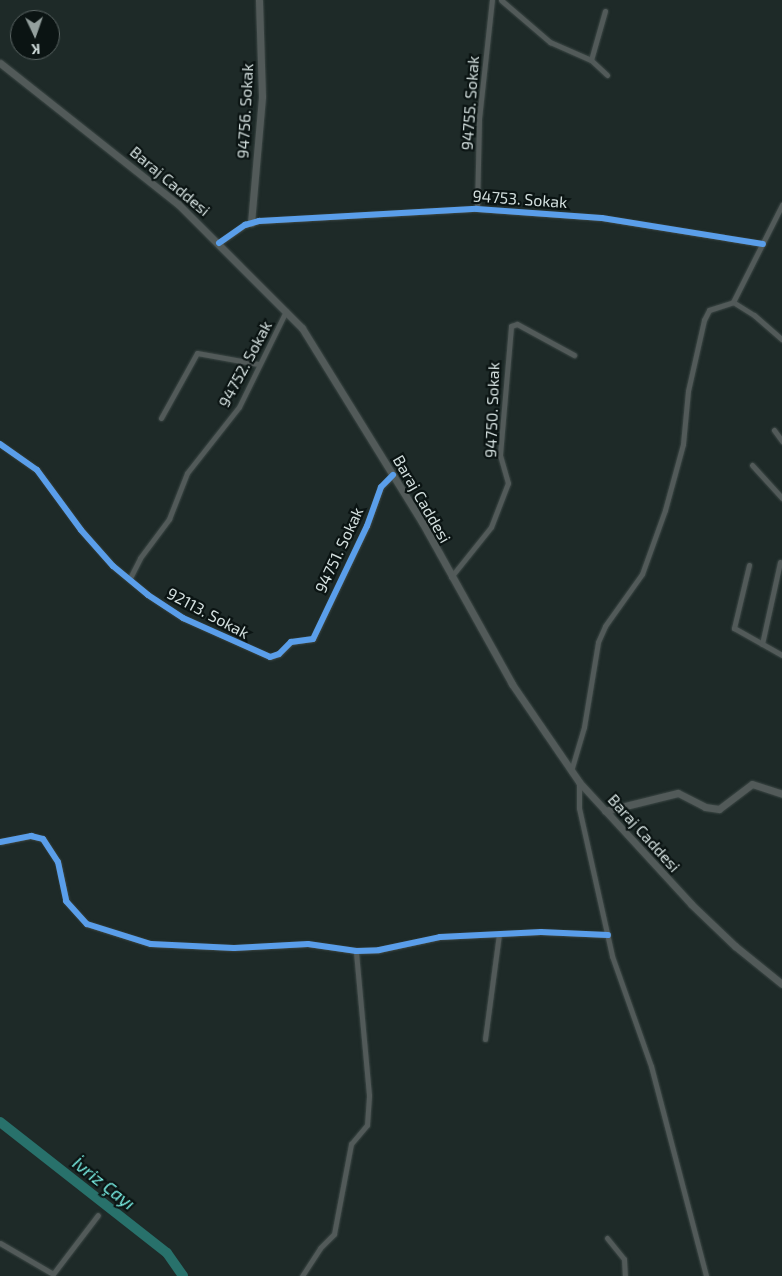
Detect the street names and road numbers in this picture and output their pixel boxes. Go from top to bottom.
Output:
street label: 94755. Sokak [457,55,483,151]
street label: 94756. Sokak [233,63,257,159]
street label: Baraj Caddesi [126,142,214,220]
street label: 94753. Sokak [472,186,568,212]
street label: 94752. Sokak [214,318,276,410]
street label: 94750. Sokak [481,362,503,458]
street label: Baraj Caddesi [389,452,455,546]
street label: 94751. Sokak [311,504,367,596]
street label: 92113. Sokak [164,583,252,643]
street label: Baraj Caddesi [604,790,684,876]

